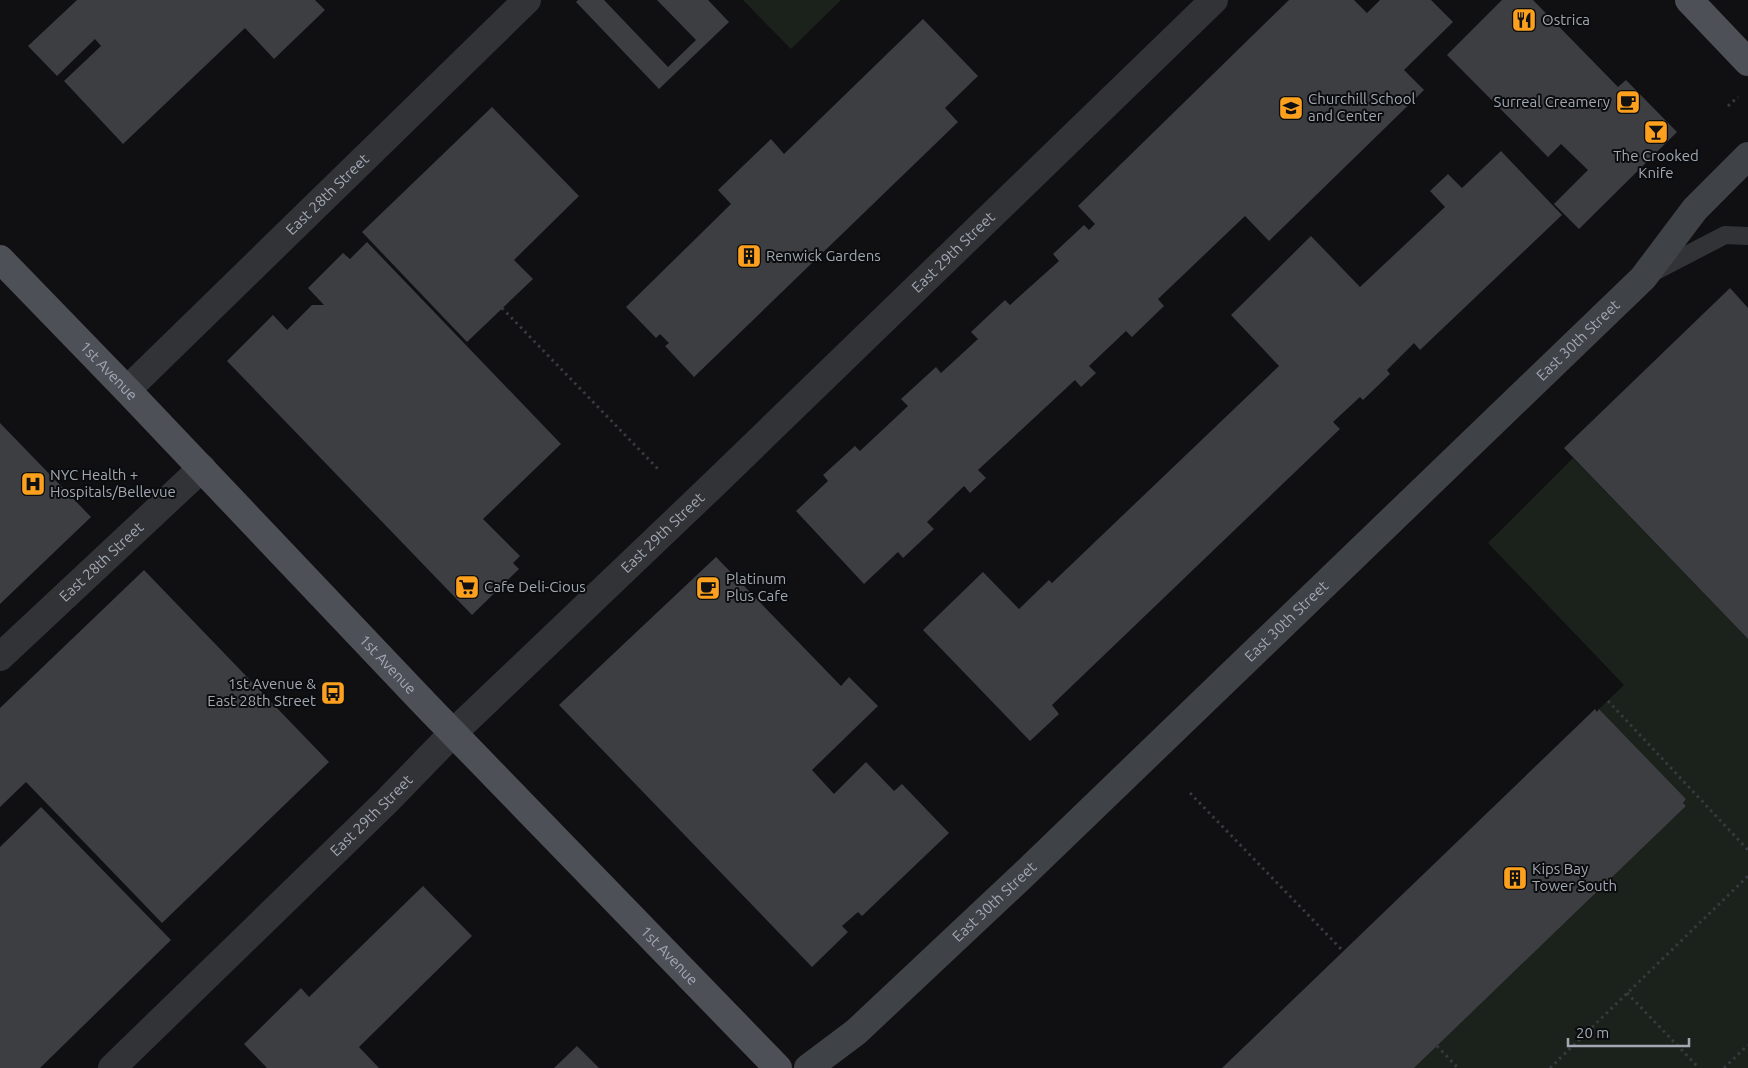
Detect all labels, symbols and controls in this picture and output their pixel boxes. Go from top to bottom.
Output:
restaurant icon: Ostrica [1511,7,1537,33]
place label: Ostrica [1542,11,1590,28]
cafe icon: Surreal Creamery [1615,89,1641,115]
place label: Churchill School and Center [1308,90,1415,124]
place label: Surreal Creamery [1494,93,1610,110]
school or university icon: Churchill School and Center [1278,95,1304,121]
bar icon: The Crooked Knife [1643,119,1669,145]
place label: The Crooked Knife [1613,147,1699,181]
street label: East 28th Street [282,150,372,238]
street label: East 29th Street [908,208,998,296]
building icon: Renwick Gardens [736,243,762,269]
place label: Renwick Gardens [766,247,881,264]
street label: East 30th Street [1533,296,1623,384]
street label: 1st Avenue [77,338,141,403]
place label: NYC Health + Hospitals/Bellevue [50,466,176,500]
hospital icon: NYC Health + Hospitals/Bellevue [20,471,46,497]
street label: East 29th Street [617,489,708,576]
street label: East 28th Street [56,518,147,605]
place label: Platinum Plus Cafe [726,570,788,604]
supermarket icon: Cafe Deli-Cious [454,574,480,600]
cafe icon: Platinum Plus Cafe [695,575,721,601]
street label: East 30th Street [1241,577,1331,665]
place label: Cafe Deli-Cious [484,578,586,595]
street label: 1st Avenue [356,631,420,697]
place label: 1st Avenue & East 28th Street [207,675,316,709]
bus stop icon: 1st Avenue & East 28th Street [320,680,346,706]
street label: East 29th Street [326,771,416,859]
street label: East 30th Street [949,858,1040,945]
place label: Kips Bay Tower South [1532,860,1617,894]
building icon: Kips Bay Tower South [1502,865,1528,891]
street label: 1st Avenue [637,923,702,988]
scale bar [1568,1016,1689,1048]
text: 20 m [1576,1024,1609,1041]

